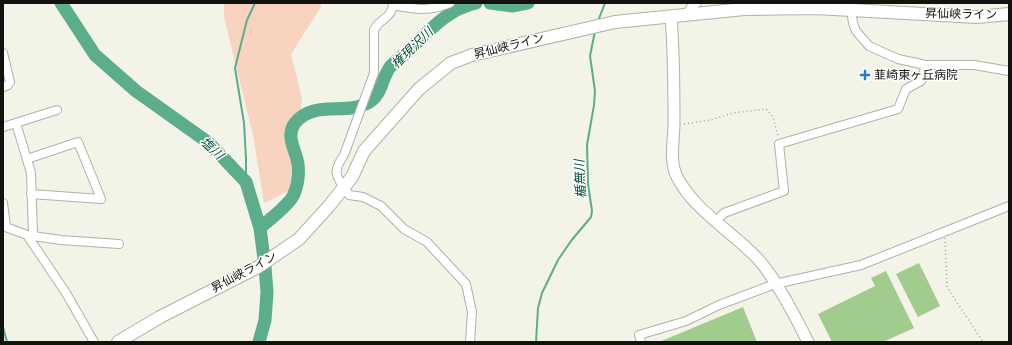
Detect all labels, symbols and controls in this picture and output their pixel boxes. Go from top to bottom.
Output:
street label: 昇仙峡ライン [925,6,997,22]
water label: 権現沢川 [388,23,437,71]
street label: 昇仙峡ライン [472,30,546,62]
place label: 韮崎東ヶ丘病院 [874,68,958,82]
marker: 韮崎東ヶ丘病院 [859,69,871,81]
water label: 塩川 [197,134,228,164]
water label: 楯無川 [571,157,589,199]
street label: 昇仙峡ライン [209,249,279,295]

